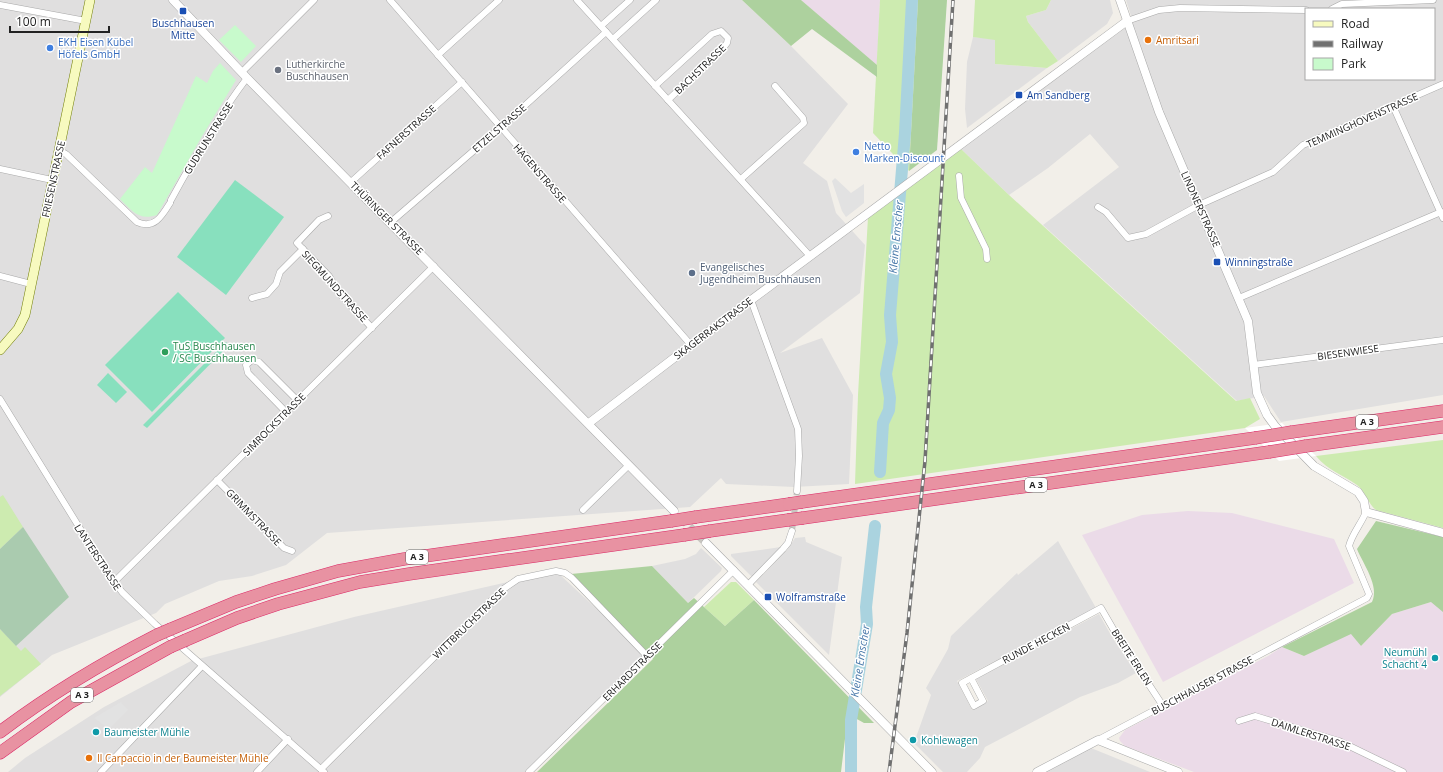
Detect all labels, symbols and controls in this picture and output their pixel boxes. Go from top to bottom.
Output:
marker: Buschhausen Mitte [178,6,188,16]
scale bar [10,8,109,34]
legend [1305,8,1435,80]
text: 100 m [16,13,51,30]
text: Road [1341,15,1370,32]
place label: Buschhausen Mitte [152,16,214,42]
place label: Amritsari [1156,33,1199,47]
place label: EKH Eisen Kübel Höfels GmbH [58,35,133,61]
marker: Amritsari [1143,35,1153,45]
text: Railway [1341,35,1384,52]
street label: BACHSTRASSE [671,41,729,97]
marker: EKH Eisen Kübel Höfels GmbH [45,43,55,53]
text: Park [1341,55,1367,72]
place label: Lutherkirche Buschhausen [286,57,349,83]
marker: Lutherkirche Buschhausen [273,65,283,75]
place label: Am Sandberg [1027,88,1090,102]
street label: TEMMINGHOVENSTRASSE [1304,89,1420,151]
marker: Am Sandberg [1014,90,1024,100]
street label: GUDRUNSTRASSE [180,99,236,177]
street label: FAFNERSTRASSE [373,101,439,163]
street label: ETZELSTRASSE [469,101,529,155]
street label: FRIESENSTRASSE [38,139,68,219]
place label: Netto Marken-Discount [864,139,944,165]
street label: HAGENSTRASSE [510,140,570,206]
marker: Netto Marken-Discount [851,147,861,157]
street label: LINDNERSTRASSE [1178,169,1224,249]
street label: THÜRINGER STRASSE [347,178,427,258]
water label: Kleine Emscher [885,199,906,274]
street label: SIEGMUNDSTRASSE [299,247,371,325]
place label: Winningstraße [1225,255,1293,269]
marker: Winningstraße [1212,257,1222,267]
place label: Evangelisches Jugendheim Buschhausen [699,260,821,286]
marker: Evangelisches Jugendheim Buschhausen [687,268,697,278]
street label: SKAGERRAKSTRASSE [671,294,755,362]
place label: TuS Buschhausen / SC Buschhausen [173,339,256,365]
street label: BIESENWIESE [1316,341,1380,363]
marker: TuS Buschhausen / SC Buschhausen [160,347,170,357]
street label: SIMROCKSTRASSE [239,389,309,459]
road number: A 3 [1356,415,1378,429]
road number: A 3 [1025,478,1047,492]
street label: GRIMMSTRASSE [223,485,285,549]
street label: LANTERSTRASSE [71,521,125,593]
road number: A 3 [406,550,428,564]
street label: WITTBRUCHSTRASSE [429,584,509,662]
place label: Wolframstraße [776,590,846,604]
marker: Wolframstraße [763,592,773,602]
street label: RUNDE HECKEN [1000,619,1072,667]
water label: Kleine Emscher [846,623,873,698]
street label: BREITE ERLEN [1109,626,1155,688]
street label: ERHARDSTRASSE [599,638,665,704]
place label: Neumühl Schacht 4 [1382,645,1427,671]
street label: BUSCHHAUSER STRASSE [1149,652,1255,718]
marker: Neumühl Schacht 4 [1430,653,1440,663]
road number: A 3 [71,688,93,702]
street label: DAIMLERSTRASSE [1270,715,1352,753]
place label: Baumeister Mühle [104,725,190,739]
marker: Baumeister Mühle [91,727,101,737]
place label: Kohlewagen [921,733,978,747]
marker: Kohlewagen [908,735,918,745]
place label: Il Carpaccio in der Baumeister Mühle [97,751,269,765]
marker: Il Carpaccio in der Baumeister Mühle [84,753,94,763]

